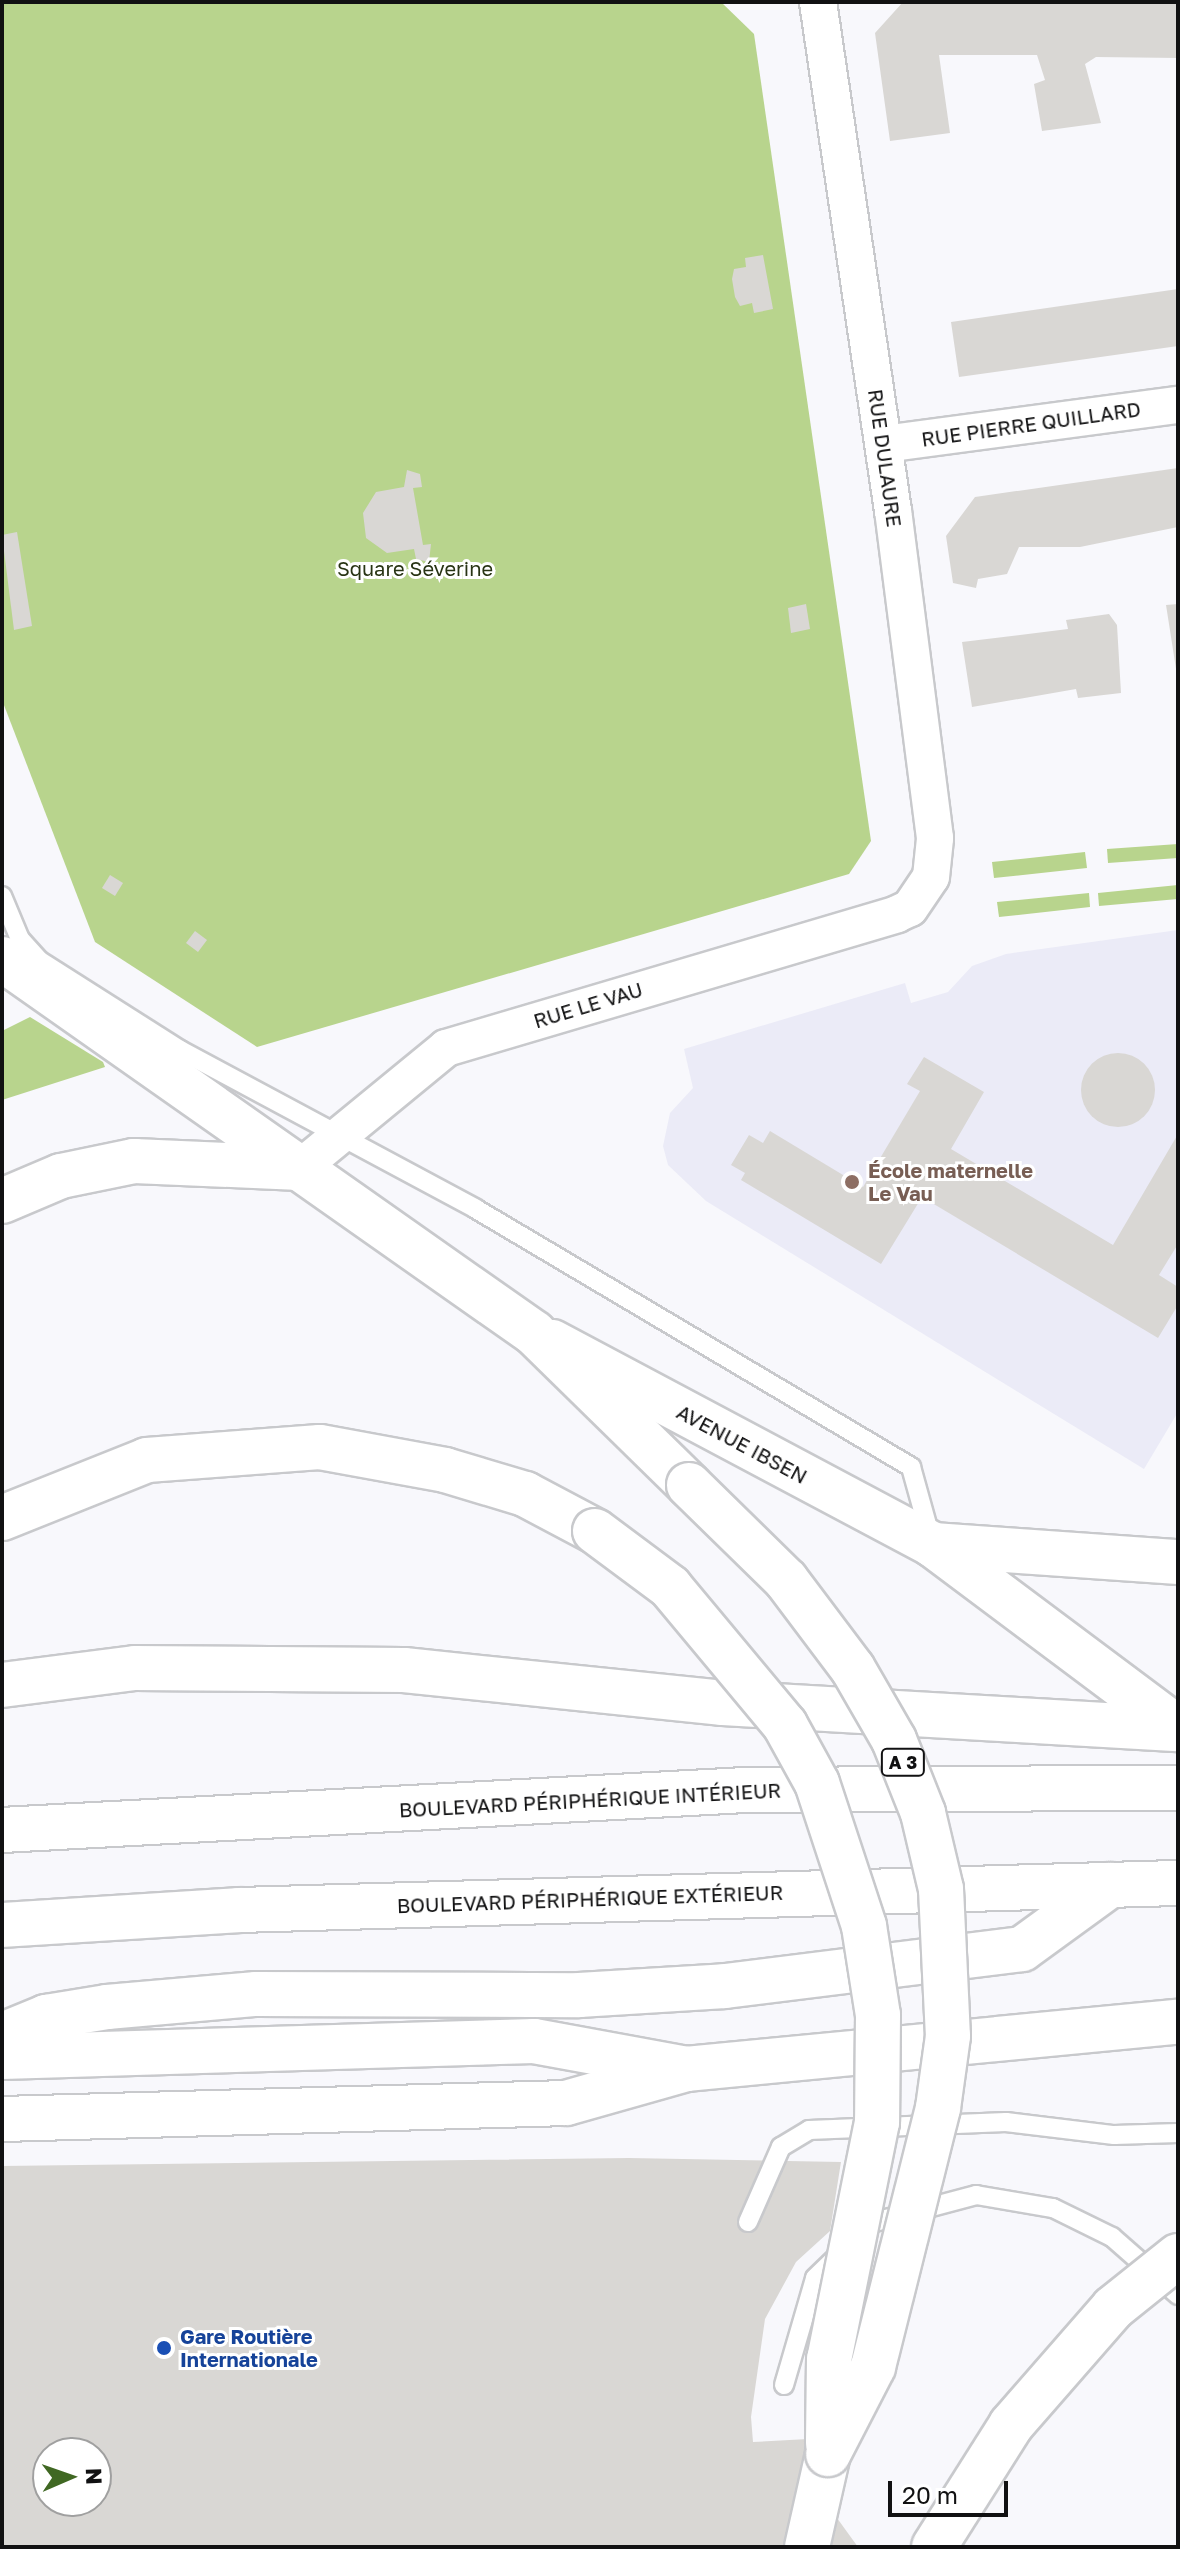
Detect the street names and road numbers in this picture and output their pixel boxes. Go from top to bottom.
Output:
street label: RUE DULAURE [863,388,907,528]
street label: RUE PIERRE QUILLARD [920,397,1142,451]
street label: RUE LE VAU [531,977,645,1033]
street label: AVENUE IBSEN [673,1400,811,1488]
road number: A 3 [879,1748,927,1776]
street label: BOULEVARD PÉRIPHÉRIQUE INTÉRIEUR [398,1778,782,1822]
street label: BOULEVARD PÉRIPHÉRIQUE EXTÉRIEUR [396,1880,784,1918]

